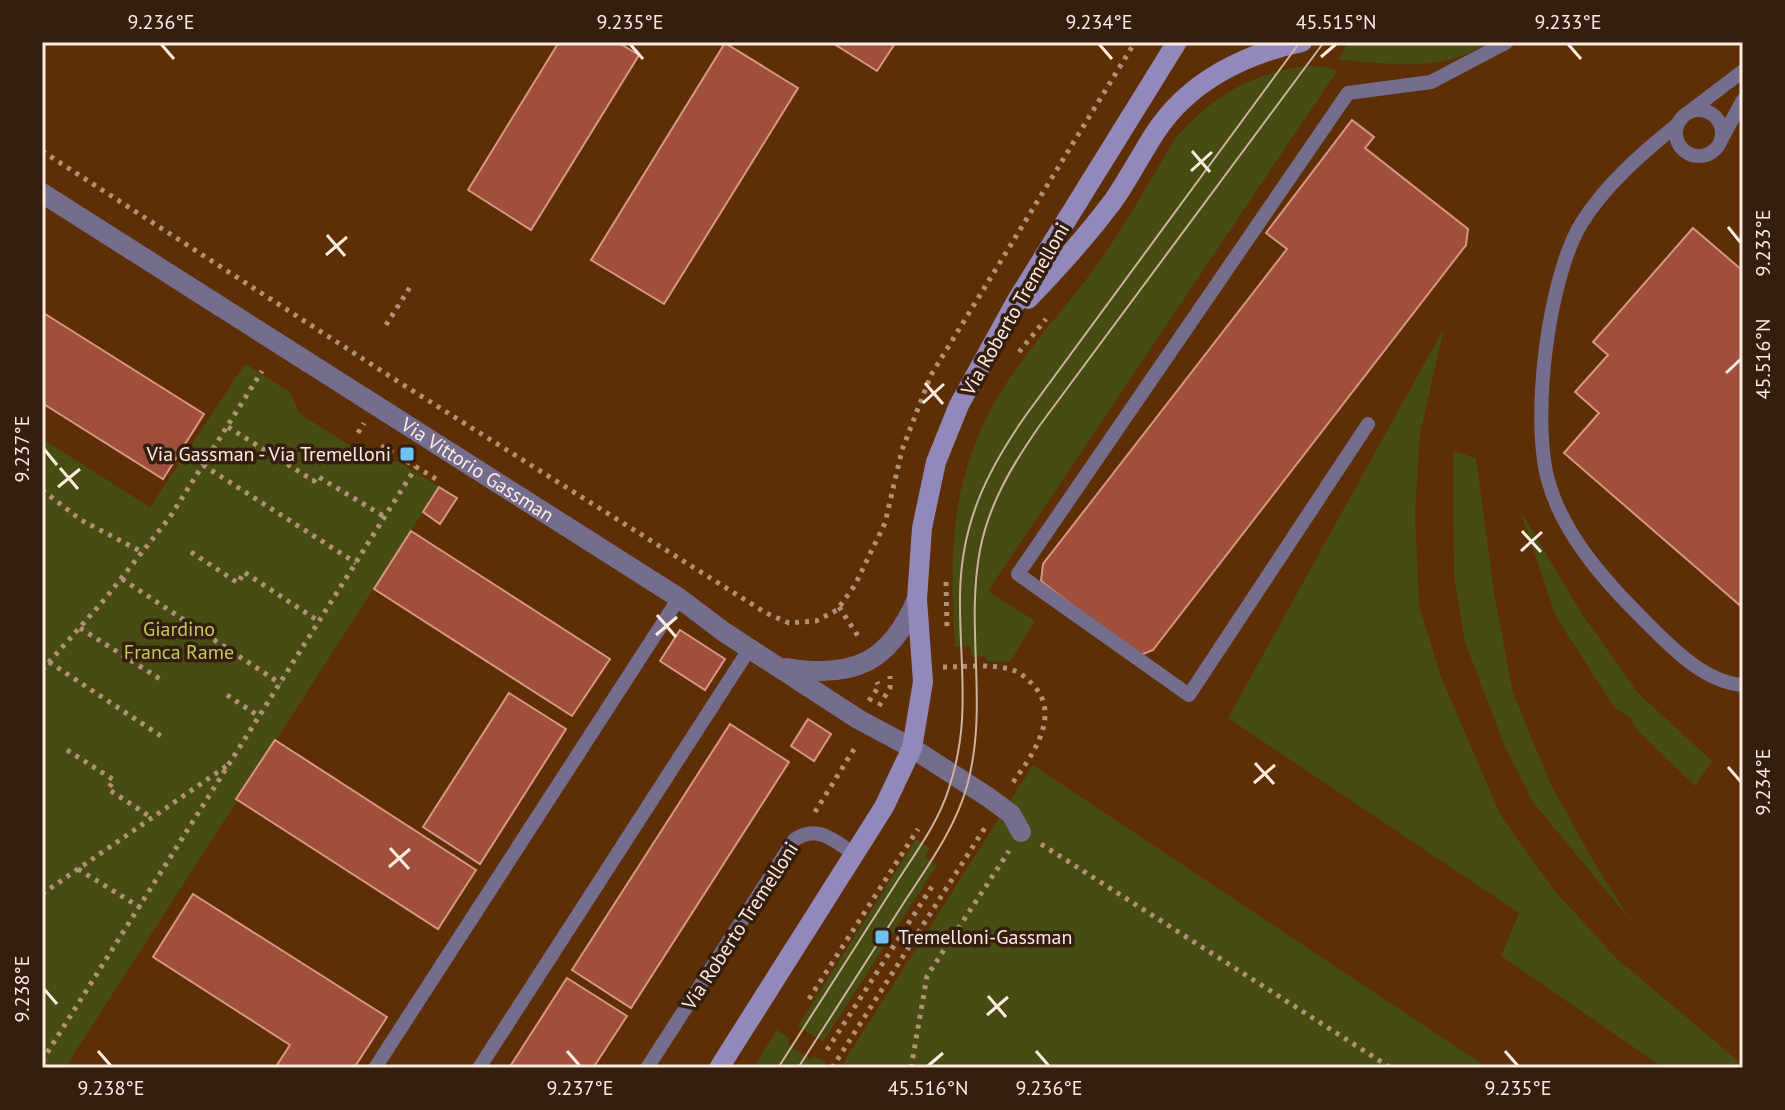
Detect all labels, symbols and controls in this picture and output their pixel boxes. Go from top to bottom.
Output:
text: 9.236°E [127,9,195,35]
text: 9.235°E [596,9,664,35]
text: 9.234°E [1065,9,1133,35]
text: 45.515°N [1296,9,1376,35]
text: 9.233°E [1534,9,1602,35]
text: 9.233°E [1750,209,1776,277]
street label: Via Roberto Tremelloni [954,218,1075,401]
text: 45.516°N [1750,319,1776,399]
street label: Via Vittorio Gassman [395,411,559,528]
text: 9.237°E [9,415,35,483]
place label: Via Gassman - Via Tremelloni [145,441,391,467]
marker: Via Gassman - Via Tremelloni [398,445,416,463]
park label: Giardino Franca Rame [124,616,234,665]
text: 9.234°E [1750,748,1776,816]
street label: Via Roberto Tremelloni [675,837,804,1016]
place label: Tremelloni-Gassman [898,924,1072,950]
marker: Tremelloni-Gassman [873,928,891,946]
text: 9.238°E [9,955,35,1023]
text: 9.238°E [77,1075,145,1101]
text: 9.237°E [546,1075,614,1101]
text: 45.516°N [888,1075,968,1101]
text: 9.236°E [1015,1075,1083,1101]
text: 9.235°E [1484,1075,1552,1101]

